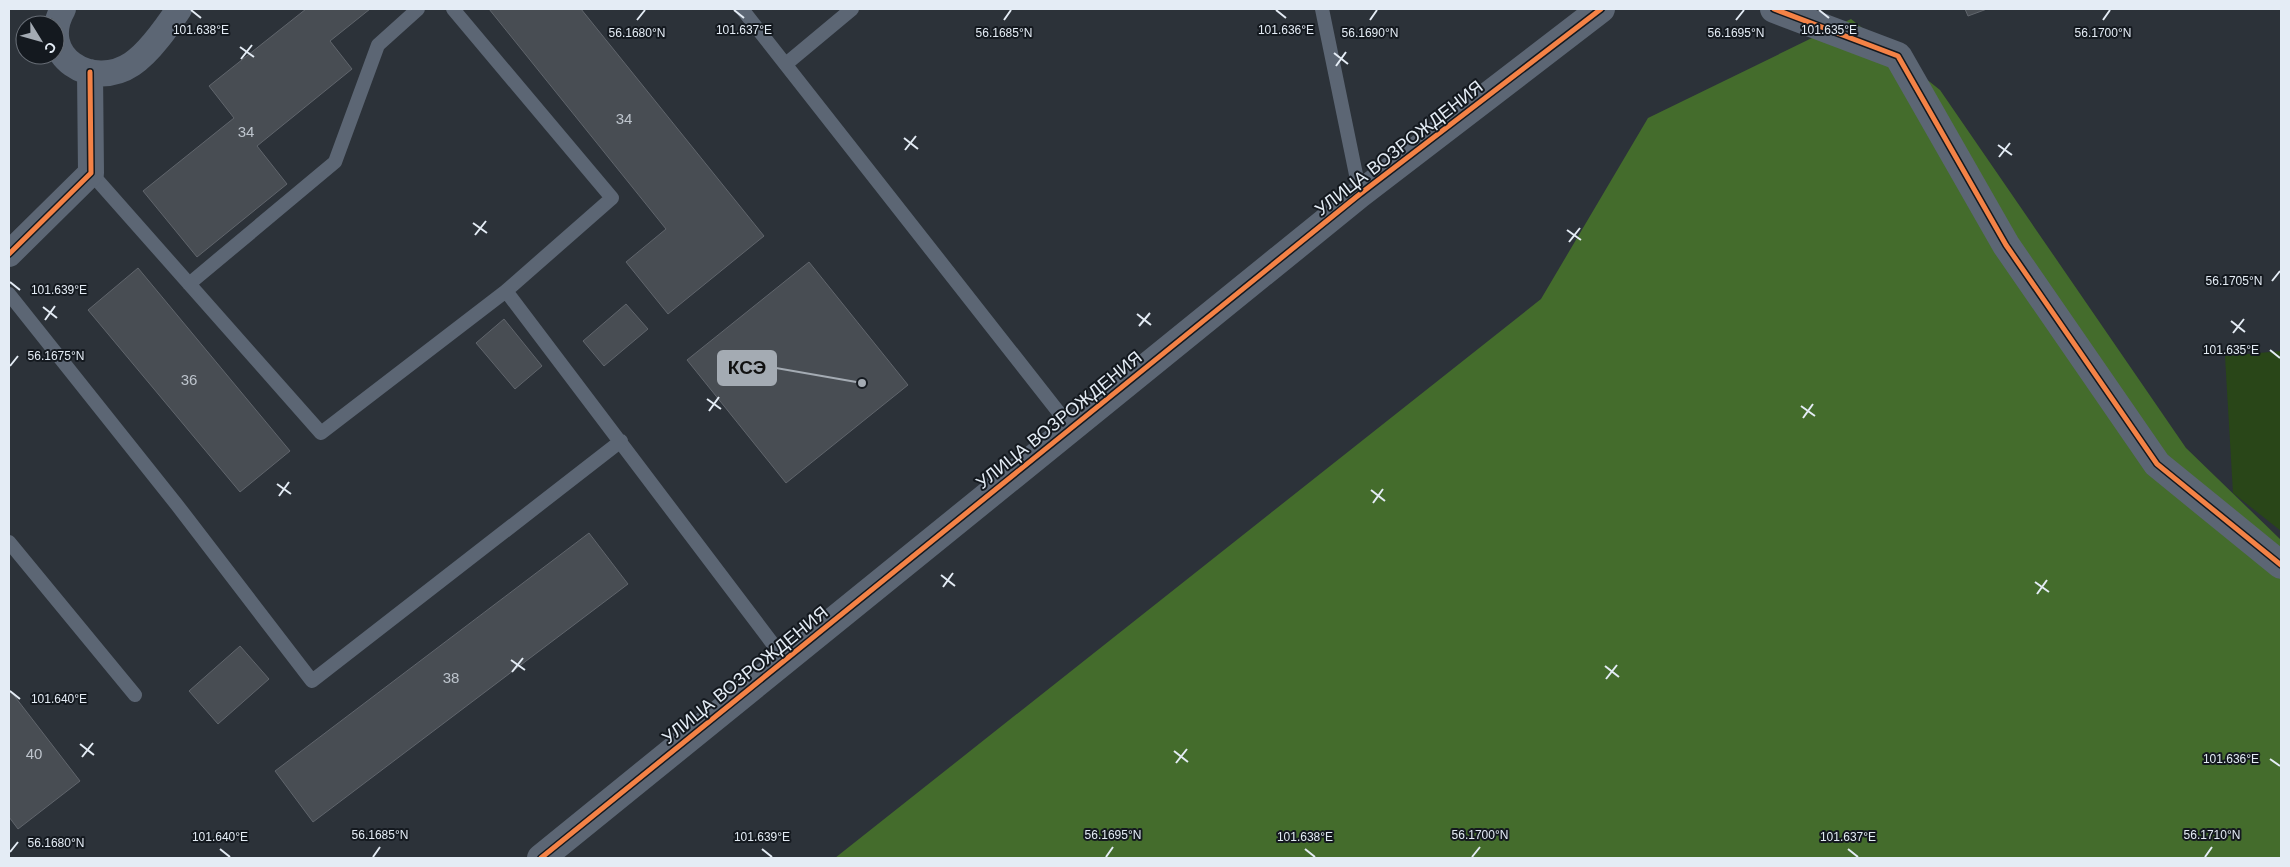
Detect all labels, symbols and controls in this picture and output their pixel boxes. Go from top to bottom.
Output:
north arrow [15,15,65,65]
text: 101.638°E [173,23,229,37]
text: 101.637°E [716,23,772,37]
text: 101.636°E [1258,23,1314,37]
text: 101.635°E [1801,23,1857,37]
text: 56.1680°N [609,26,665,40]
text: 56.1685°N [976,26,1032,40]
text: 56.1690°N [1342,26,1398,40]
text: 56.1695°N [1708,26,1764,40]
text: 56.1700°N [2075,26,2131,40]
text: С [41,39,60,57]
street label: УЛИЦА ВОЗРОЖДЕНИЯ [1311,76,1487,220]
house number: 34 [616,110,632,127]
house number: 34 [238,123,254,140]
text: 56.1705°N [2206,274,2262,288]
text: 101.639°E [31,283,87,297]
text: 101.635°E [2203,343,2259,357]
street label: УЛИЦА ВОЗРОЖДЕНИЯ [972,347,1146,493]
text: 56.1675°N [28,349,84,363]
callout: КСЭ [718,351,776,385]
text: КСЭ [728,357,766,378]
house number: 36 [181,371,197,388]
street label: УЛИЦА ВОЗРОЖДЕНИЯ [658,602,832,748]
house number: 38 [443,669,459,686]
text: 101.640°E [31,692,87,706]
house number: 40 [26,745,42,762]
text: 101.636°E [2203,752,2259,766]
text: 56.1685°N [352,828,408,842]
text: 56.1695°N [1085,828,1141,842]
text: 56.1700°N [1452,828,1508,842]
text: 56.1710°N [2184,828,2240,842]
text: 101.640°E [192,830,248,844]
text: 101.639°E [734,830,790,844]
text: 101.638°E [1277,830,1333,844]
text: 101.637°E [1820,830,1876,844]
text: 56.1680°N [28,836,84,850]

